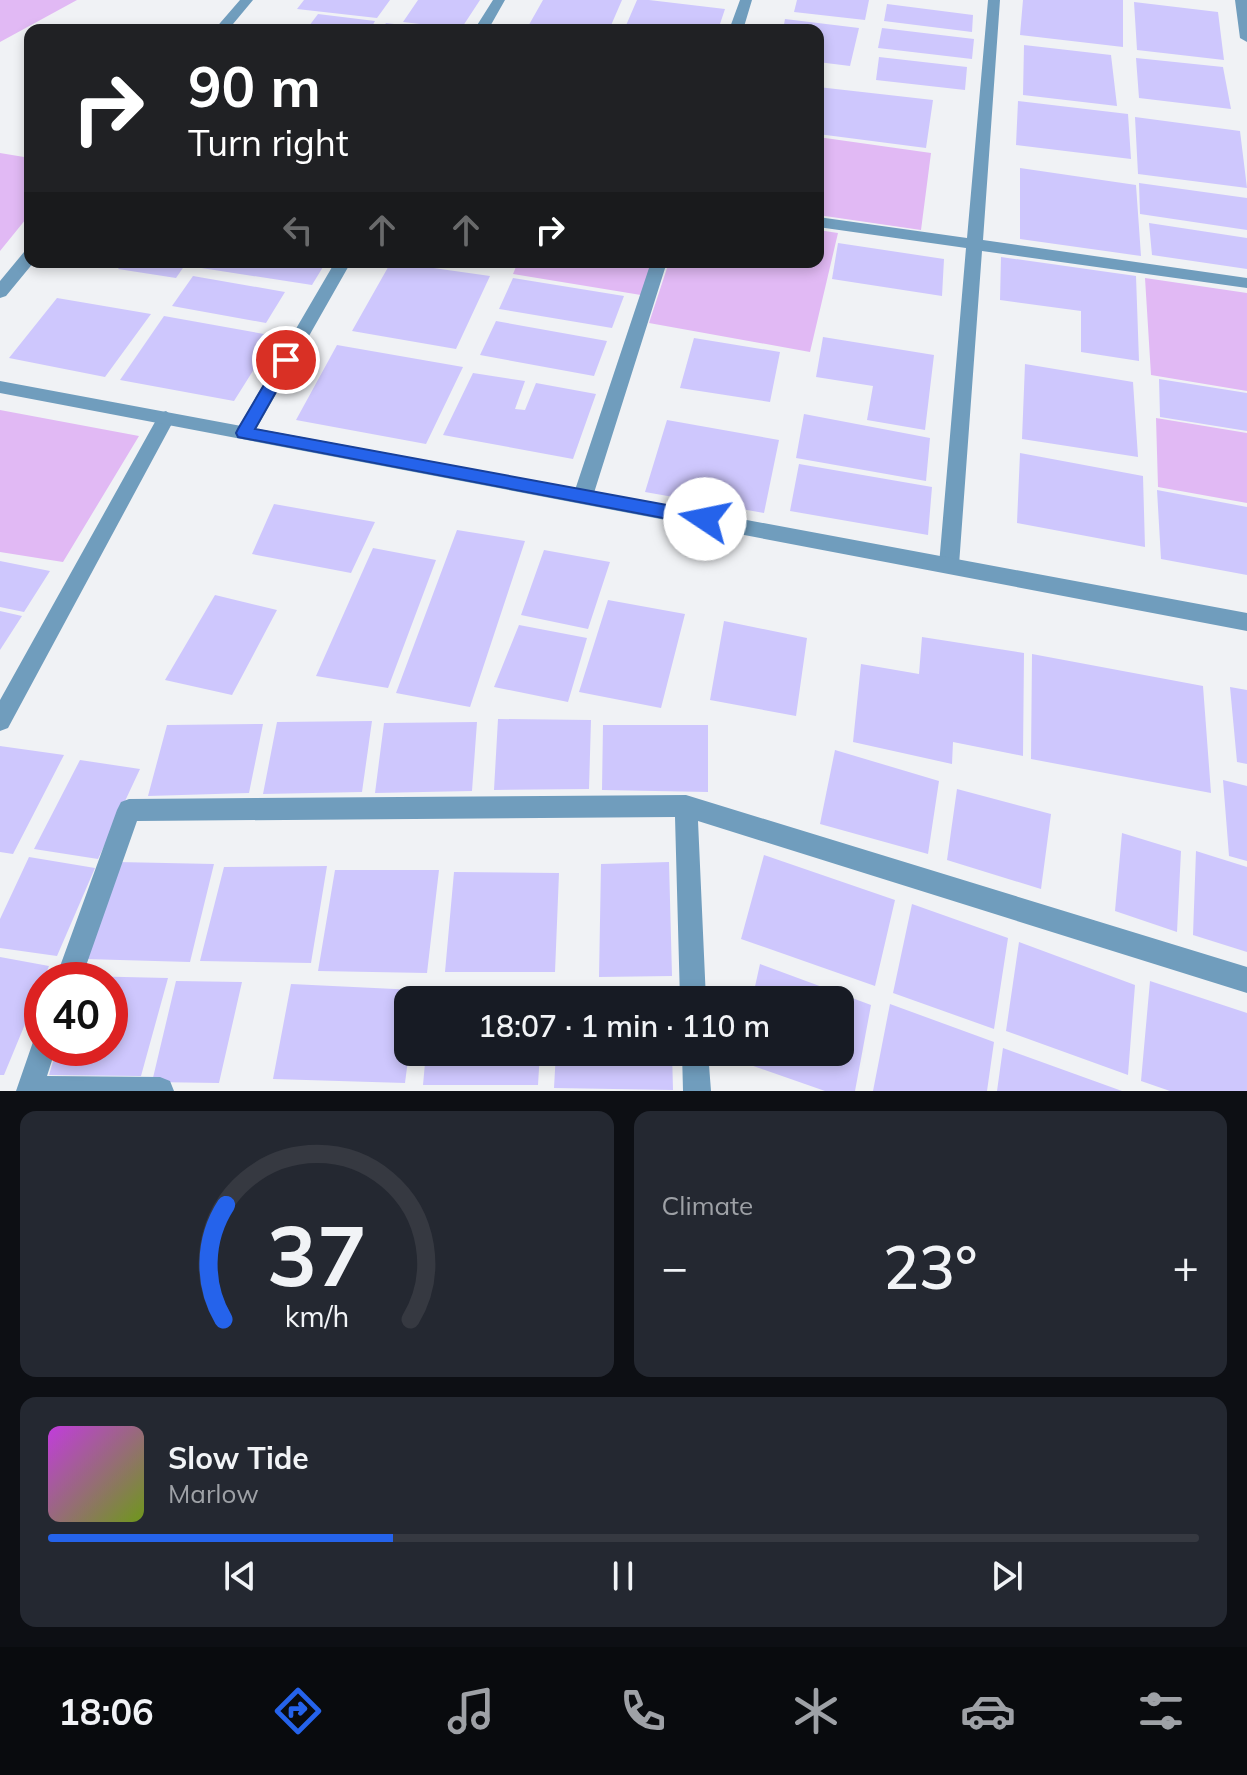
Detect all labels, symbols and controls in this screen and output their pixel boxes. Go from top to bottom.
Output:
text: 90 m [188,51,321,121]
icon: right [56,56,160,160]
text: Turn right [188,120,349,165]
icon: left [276,208,320,252]
icon: ahead [360,208,404,252]
icon: ahead [444,208,488,252]
icon: right [528,208,572,252]
pin [252,326,320,394]
icon: arrive [264,338,308,382]
position arrow [663,477,747,561]
speed limit sign: 40 [24,962,128,1066]
text: 18:07 · 1 min · 110 m [478,1007,770,1045]
text: Climate [662,1189,753,1222]
text: 37 [267,1202,367,1307]
text: 23° [883,1229,978,1304]
text: − [662,1239,688,1294]
text: + [1173,1239,1199,1294]
text: km/h [284,1298,349,1334]
text: Slow Tide [168,1439,309,1477]
text: Marlow [168,1477,259,1510]
icon: previous [218,1554,262,1598]
icon: pause [601,1554,645,1598]
icon: next [985,1554,1029,1598]
icon: directions [270,1683,326,1739]
icon: music [443,1683,499,1739]
icon: phone [615,1683,671,1739]
icon: climate [788,1683,844,1739]
icon: car [960,1683,1016,1739]
icon: filters [1133,1683,1189,1739]
text: 18:06 [58,1689,154,1734]

